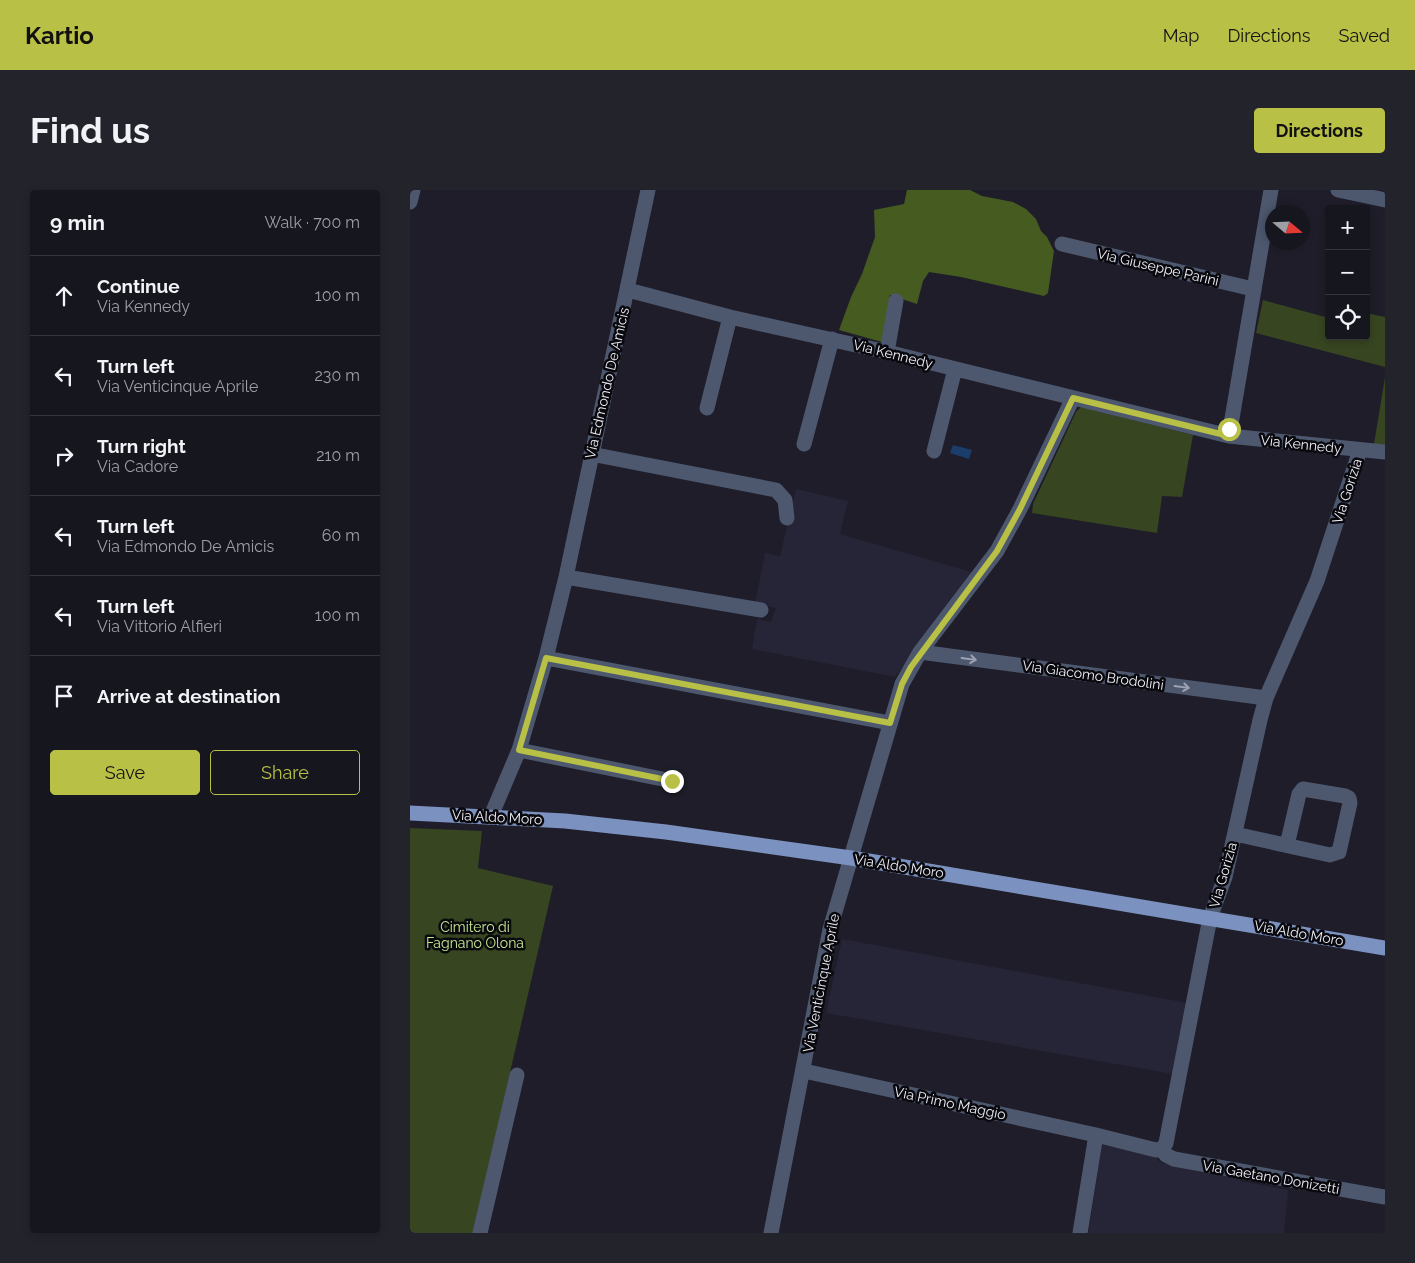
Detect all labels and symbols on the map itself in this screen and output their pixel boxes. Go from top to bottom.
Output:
north arrow [1265,205,1310,250]
street label: Via Giuseppe Parini [1095,245,1221,289]
street label: Via Edmondo De Amicis [582,305,632,460]
street label: Via Kennedy [852,336,935,372]
route start [1218,418,1241,441]
street label: Via Kennedy [1260,432,1343,456]
street label: Via Gorizia [1329,456,1365,526]
one-way arrow [960,654,976,664]
street label: Via Giacomo Brodolini [1021,657,1165,693]
one-way arrow [1173,682,1189,692]
route end [661,770,684,793]
street label: Via Aldo Moro [451,807,543,827]
street label: Via Gorizia [1206,840,1240,910]
street label: Via Aldo Moro [853,851,945,881]
street label: Via Venticinque Aprile [800,912,842,1054]
street label: Via Aldo Moro [1253,917,1345,949]
park label: Cimitero di Fagnano Olona [426,919,524,951]
street label: Via Primo Maggio [893,1083,1007,1123]
street label: Via Gaetano Donizetti [1201,1157,1341,1197]

